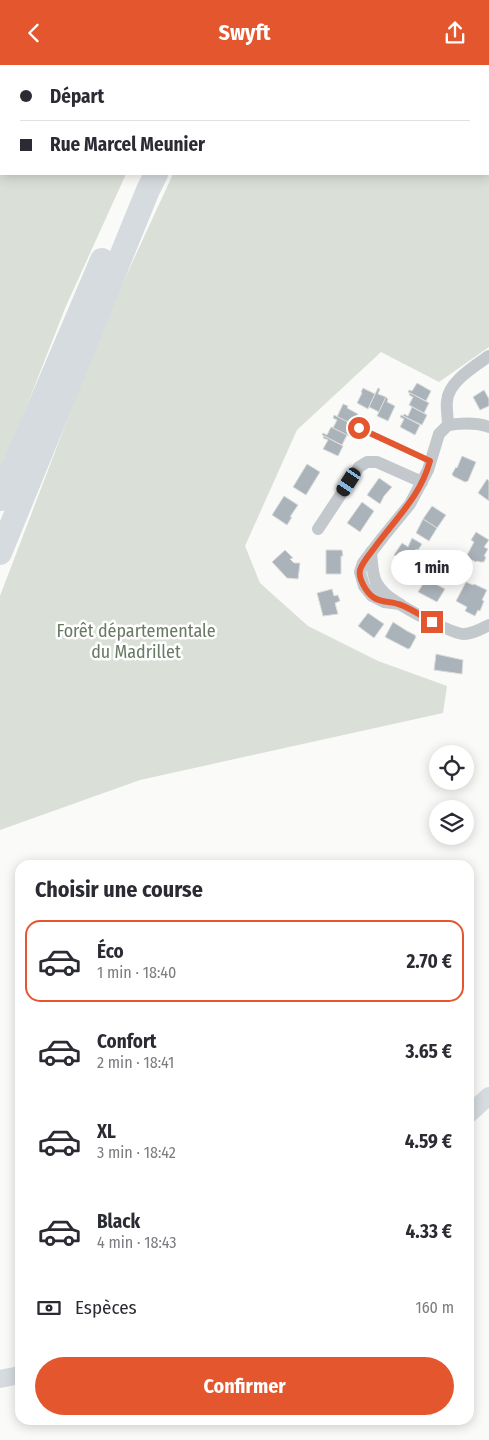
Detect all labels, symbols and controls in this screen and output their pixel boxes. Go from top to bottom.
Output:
icon: back [20,19,48,47]
text: Swyft [219,19,271,46]
icon: share [441,19,469,47]
text: Départ [50,85,104,108]
text: Rue Marcel Meunier [50,133,205,156]
route start [348,417,370,439]
car [334,465,363,499]
callout: 1 min [391,549,473,585]
text: 1 min [415,558,449,577]
route end [421,611,443,633]
park label: Forêt départementale du Madrillet [56,620,216,663]
map controls [429,745,474,845]
button: locate [429,745,474,790]
button: layers [429,800,474,845]
text: Choisir une course [35,876,203,903]
icon: car [37,939,82,984]
text: Éco [97,940,124,963]
text: 2.70 € [406,950,452,973]
text: 1 min · 18:40 [97,963,176,982]
icon: car [37,1029,82,1074]
text: Confort [97,1030,157,1053]
text: 3.65 € [406,1040,452,1063]
text: 2 min · 18:41 [97,1053,174,1072]
icon: car [37,1119,82,1164]
text: XL [97,1120,116,1143]
text: 4.59 € [405,1130,452,1153]
text: 3 min · 18:42 [97,1143,176,1162]
icon: car [37,1209,82,1254]
text: Black [97,1210,140,1233]
text: 4.33 € [405,1220,452,1243]
text: 4 min · 18:43 [97,1233,176,1252]
icon: cash [35,1294,63,1322]
text: Espèces [75,1296,137,1319]
text: 160 m [415,1298,454,1317]
button: Confirmer [35,1357,454,1415]

